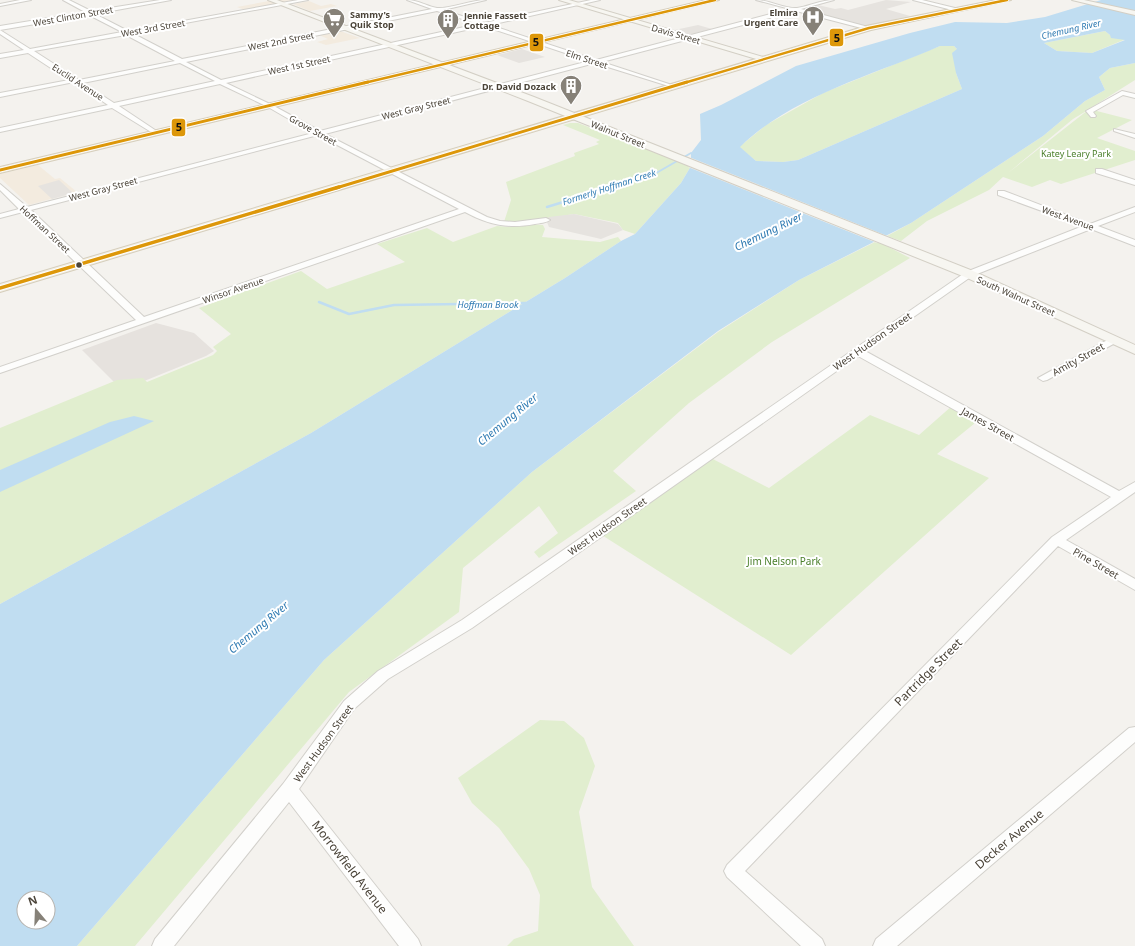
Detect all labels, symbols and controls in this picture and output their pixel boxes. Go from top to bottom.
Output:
street label: West Clinton Street [32,2,115,29]
hospital icon: Elmira Urgent Care [800,4,826,37]
supermarket icon: Sammy's Quik Stop [321,6,347,39]
place label: Elmira Urgent Care [744,6,798,29]
building icon: Jennie Fassett Cottage [435,7,461,40]
place label: Sammy's Quik Stop [350,8,394,31]
place label: Jennie Fassett Cottage [463,9,527,32]
street label: West 3rd Street [120,16,187,40]
water label: Chemung River [1040,16,1102,42]
street label: Davis Street [650,21,703,47]
street label: West 2nd Street [247,28,316,54]
line badge: 5 [829,28,844,47]
text: 5 [834,30,840,45]
line badge: 5 [529,33,544,52]
text: 5 [533,34,539,49]
street label: Elm Street [564,46,610,72]
street label: West 1st Street [267,52,332,78]
street label: Euclid Avenue [50,60,106,104]
building icon: Dr. David Dozack [558,73,584,106]
place label: Dr. David Dozack [482,80,556,93]
street label: West Gray Street [380,93,452,123]
street label: Grove Street [287,112,340,149]
street label: Walnut Street [589,117,648,151]
line badge: 5 [171,118,186,137]
text: 5 [176,119,182,134]
park label: Katey Leary Park [1041,147,1111,160]
water label: Formerly Hoffman Creek [561,166,658,208]
street label: West Gray Street [67,173,139,204]
street label: Hoffman Street [17,202,74,256]
street label: West Avenue [1040,203,1096,233]
water label: Chemung River [731,208,805,254]
unlabelled marker [74,260,84,270]
street label: Winsor Avenue [201,273,265,307]
street label: South Walnut Street [975,273,1058,319]
water label: Hoffman Brook [458,298,519,311]
street label: West Hudson Street [830,308,914,373]
street label: Amity Street [1049,339,1107,379]
water label: Chemung River [474,389,541,449]
street label: James Street [958,403,1017,445]
street label: West Hudson Street [565,493,649,558]
street label: Pine Street [1070,544,1122,582]
park label: Jim Nelson Park [746,554,822,568]
water label: Chemung River [225,597,292,657]
street label: Partridge Street [890,634,966,710]
street label: West Hudson Street [290,701,356,785]
street label: Decker Avenue [971,805,1047,873]
street label: Morrowfield Avenue [308,817,392,917]
north arrow [16,890,56,930]
text: N [26,892,39,909]

